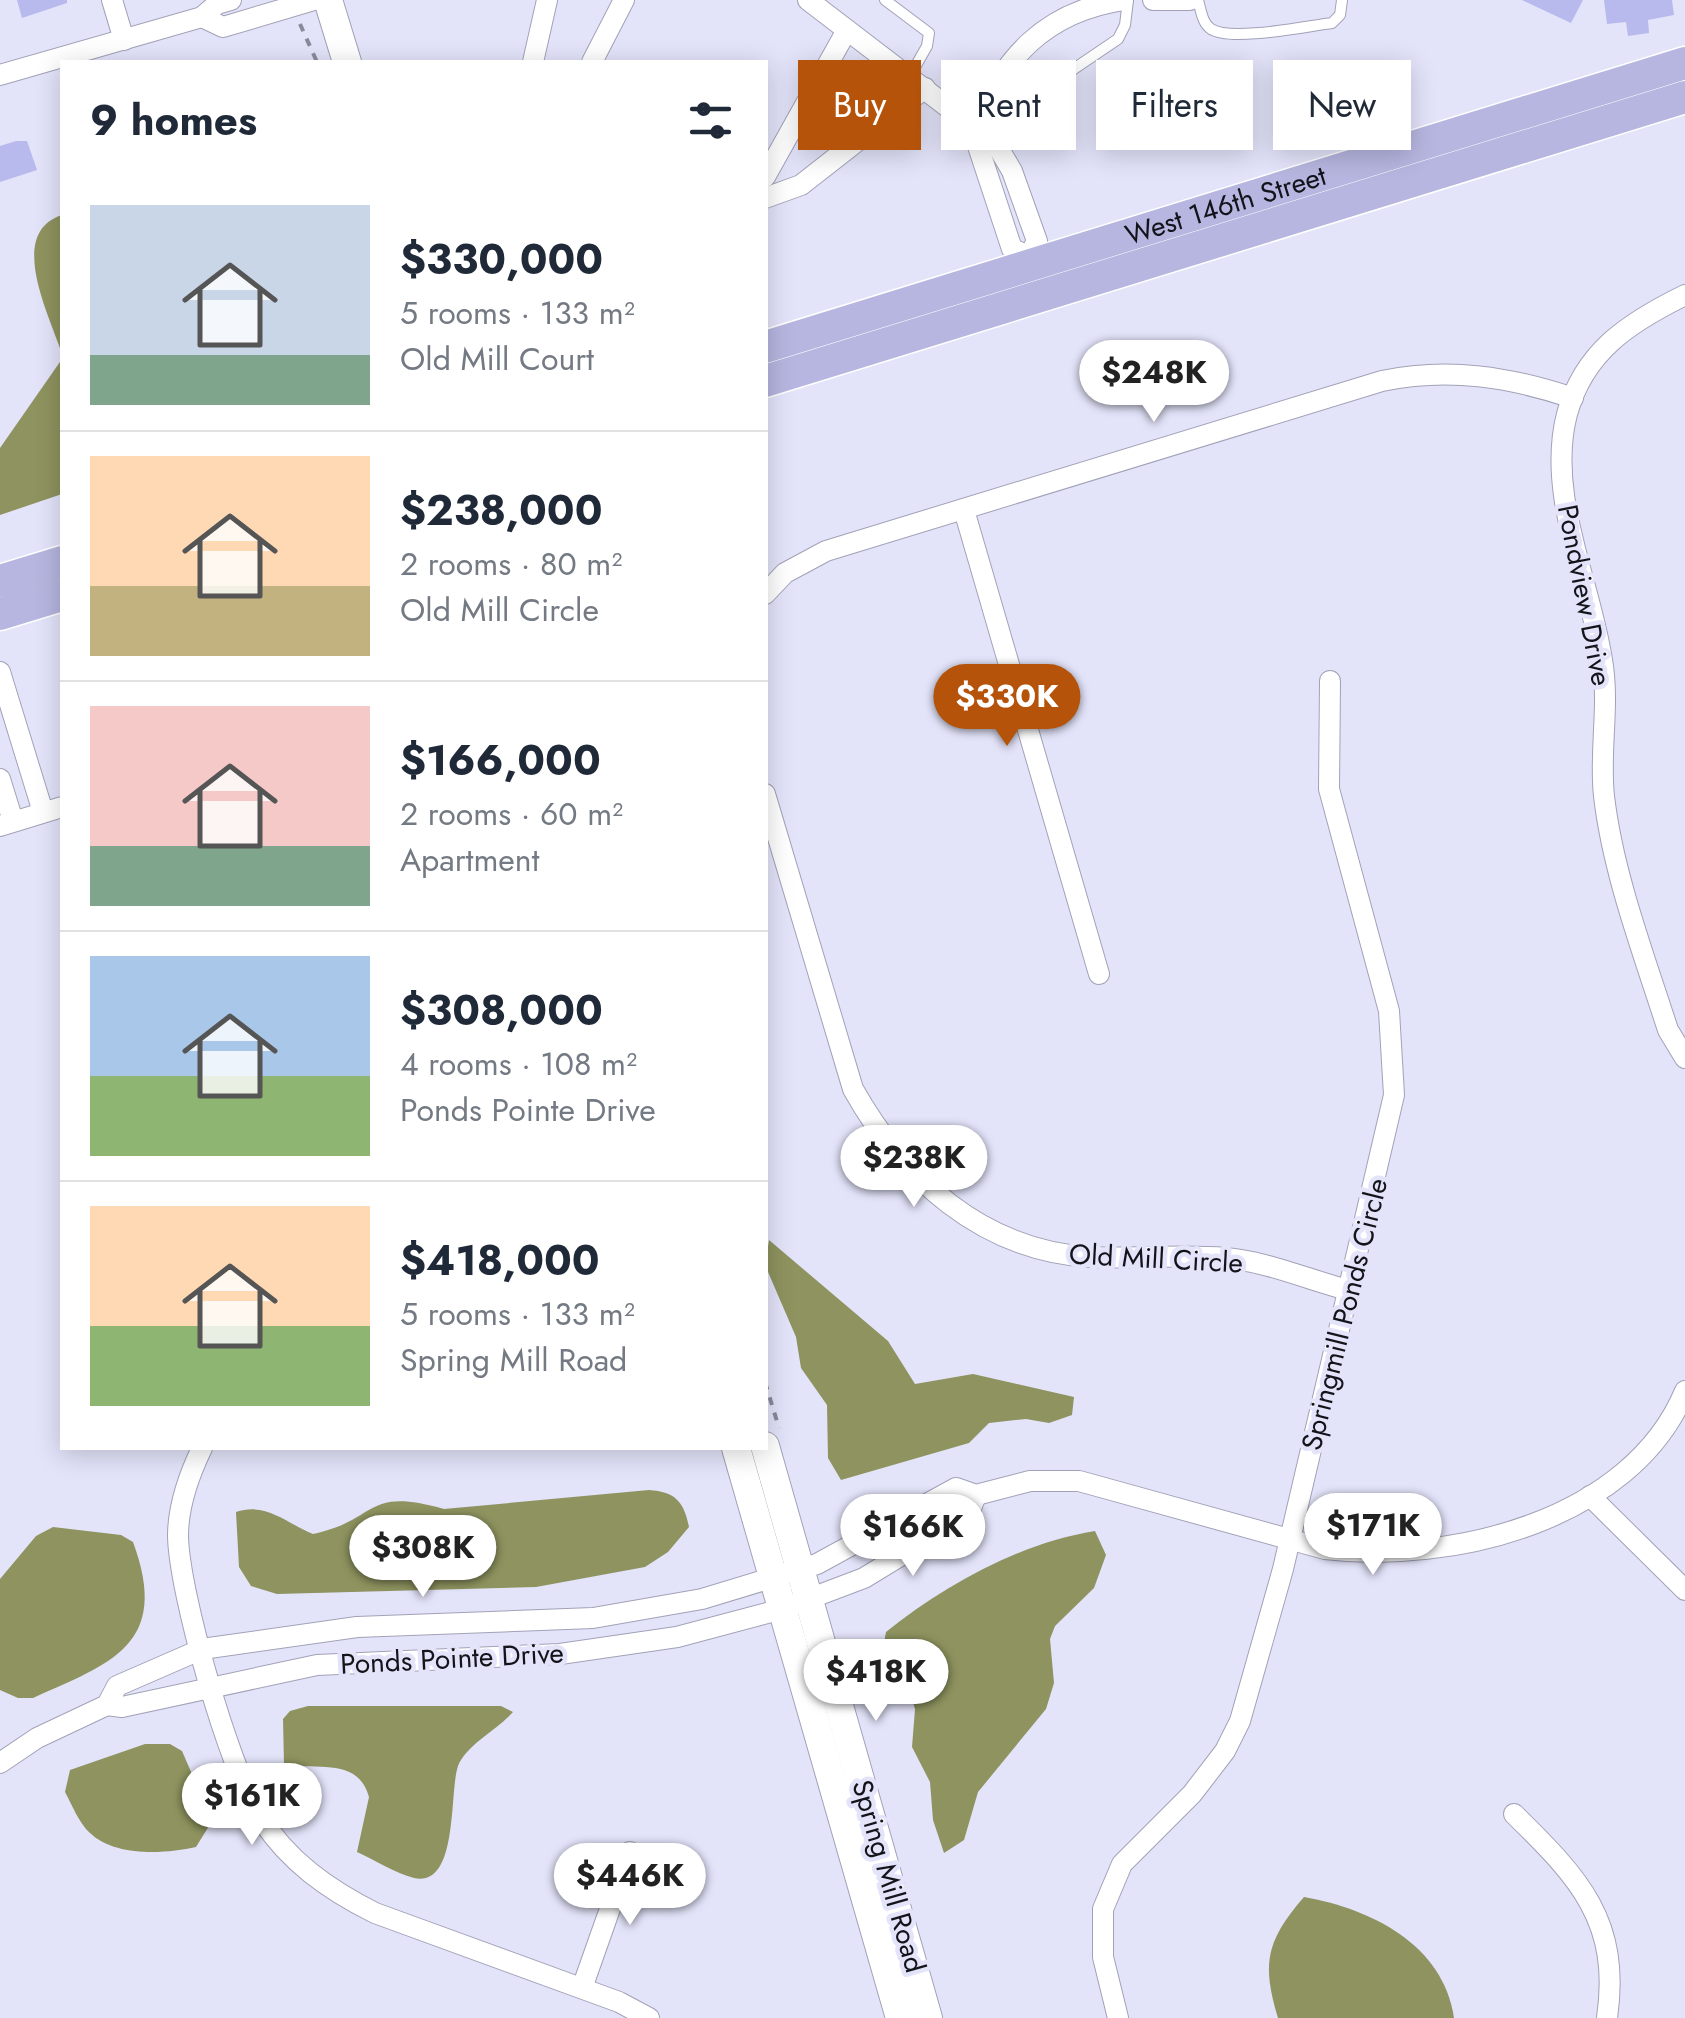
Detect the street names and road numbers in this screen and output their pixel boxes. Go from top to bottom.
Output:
street label: West 146th Street [1120,155,1331,256]
street label: Pondview Drive [1547,501,1622,689]
street label: Springmill Ponds Circle [1291,1174,1398,1455]
street label: Old Mill Circle [1068,1233,1244,1284]
street label: Ponds Pointe Drive [339,1632,565,1685]
street label: Spring Mill Road [841,1775,936,1977]

